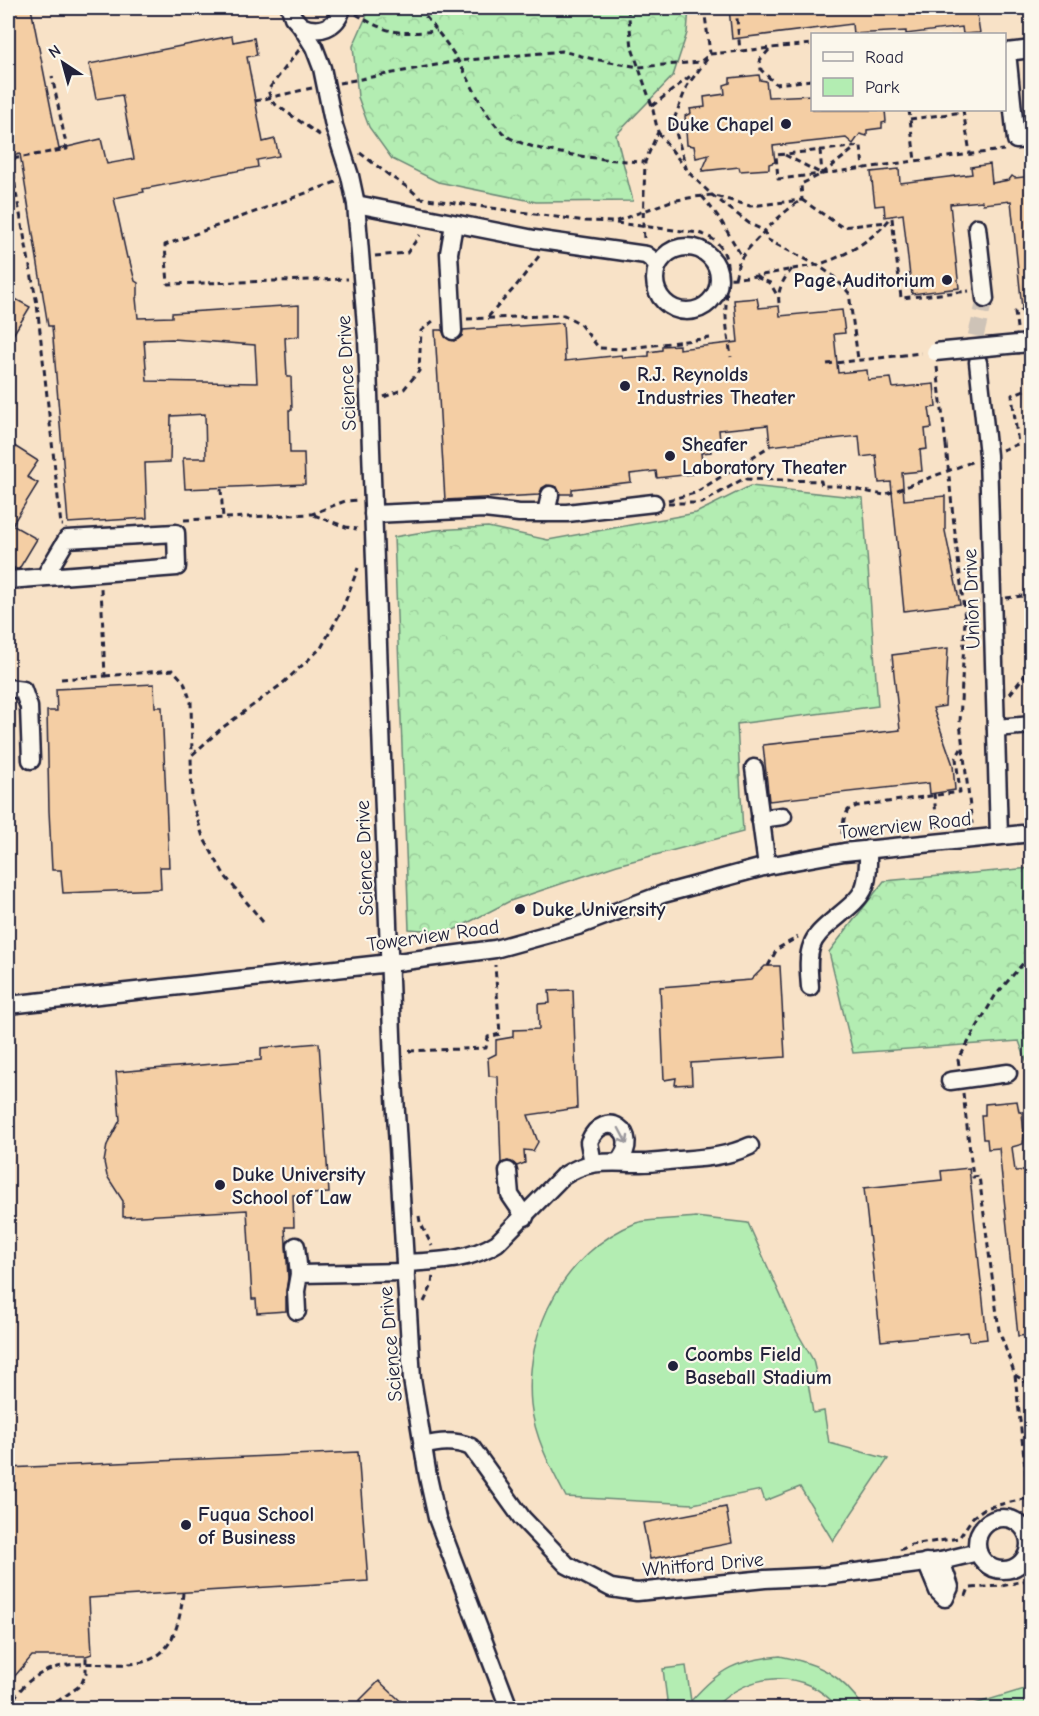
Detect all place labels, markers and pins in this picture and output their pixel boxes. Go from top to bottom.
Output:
place label: Duke Chapel [667,113,774,136]
marker: Duke Chapel [779,117,793,131]
place label: Page Auditorium [794,269,935,292]
marker: Page Auditorium [940,273,954,287]
place label: R.J. Reynolds Industries Theater [637,363,795,409]
marker: R.J. Reynolds Industries Theater [618,379,632,393]
place label: Sheafer Laboratory Theater [682,433,847,479]
marker: Sheafer Laboratory Theater [663,449,677,463]
place label: Duke University [532,898,666,921]
marker: Duke University [513,902,527,916]
place label: Duke University School of Law [232,1163,366,1209]
marker: Duke University School of Law [213,1178,227,1192]
place label: Coombs Field Baseball Stadium [685,1343,832,1389]
marker: Coombs Field Baseball Stadium [666,1359,680,1373]
place label: Fuqua School of Business [198,1503,314,1549]
marker: Fuqua School of Business [179,1518,193,1532]

